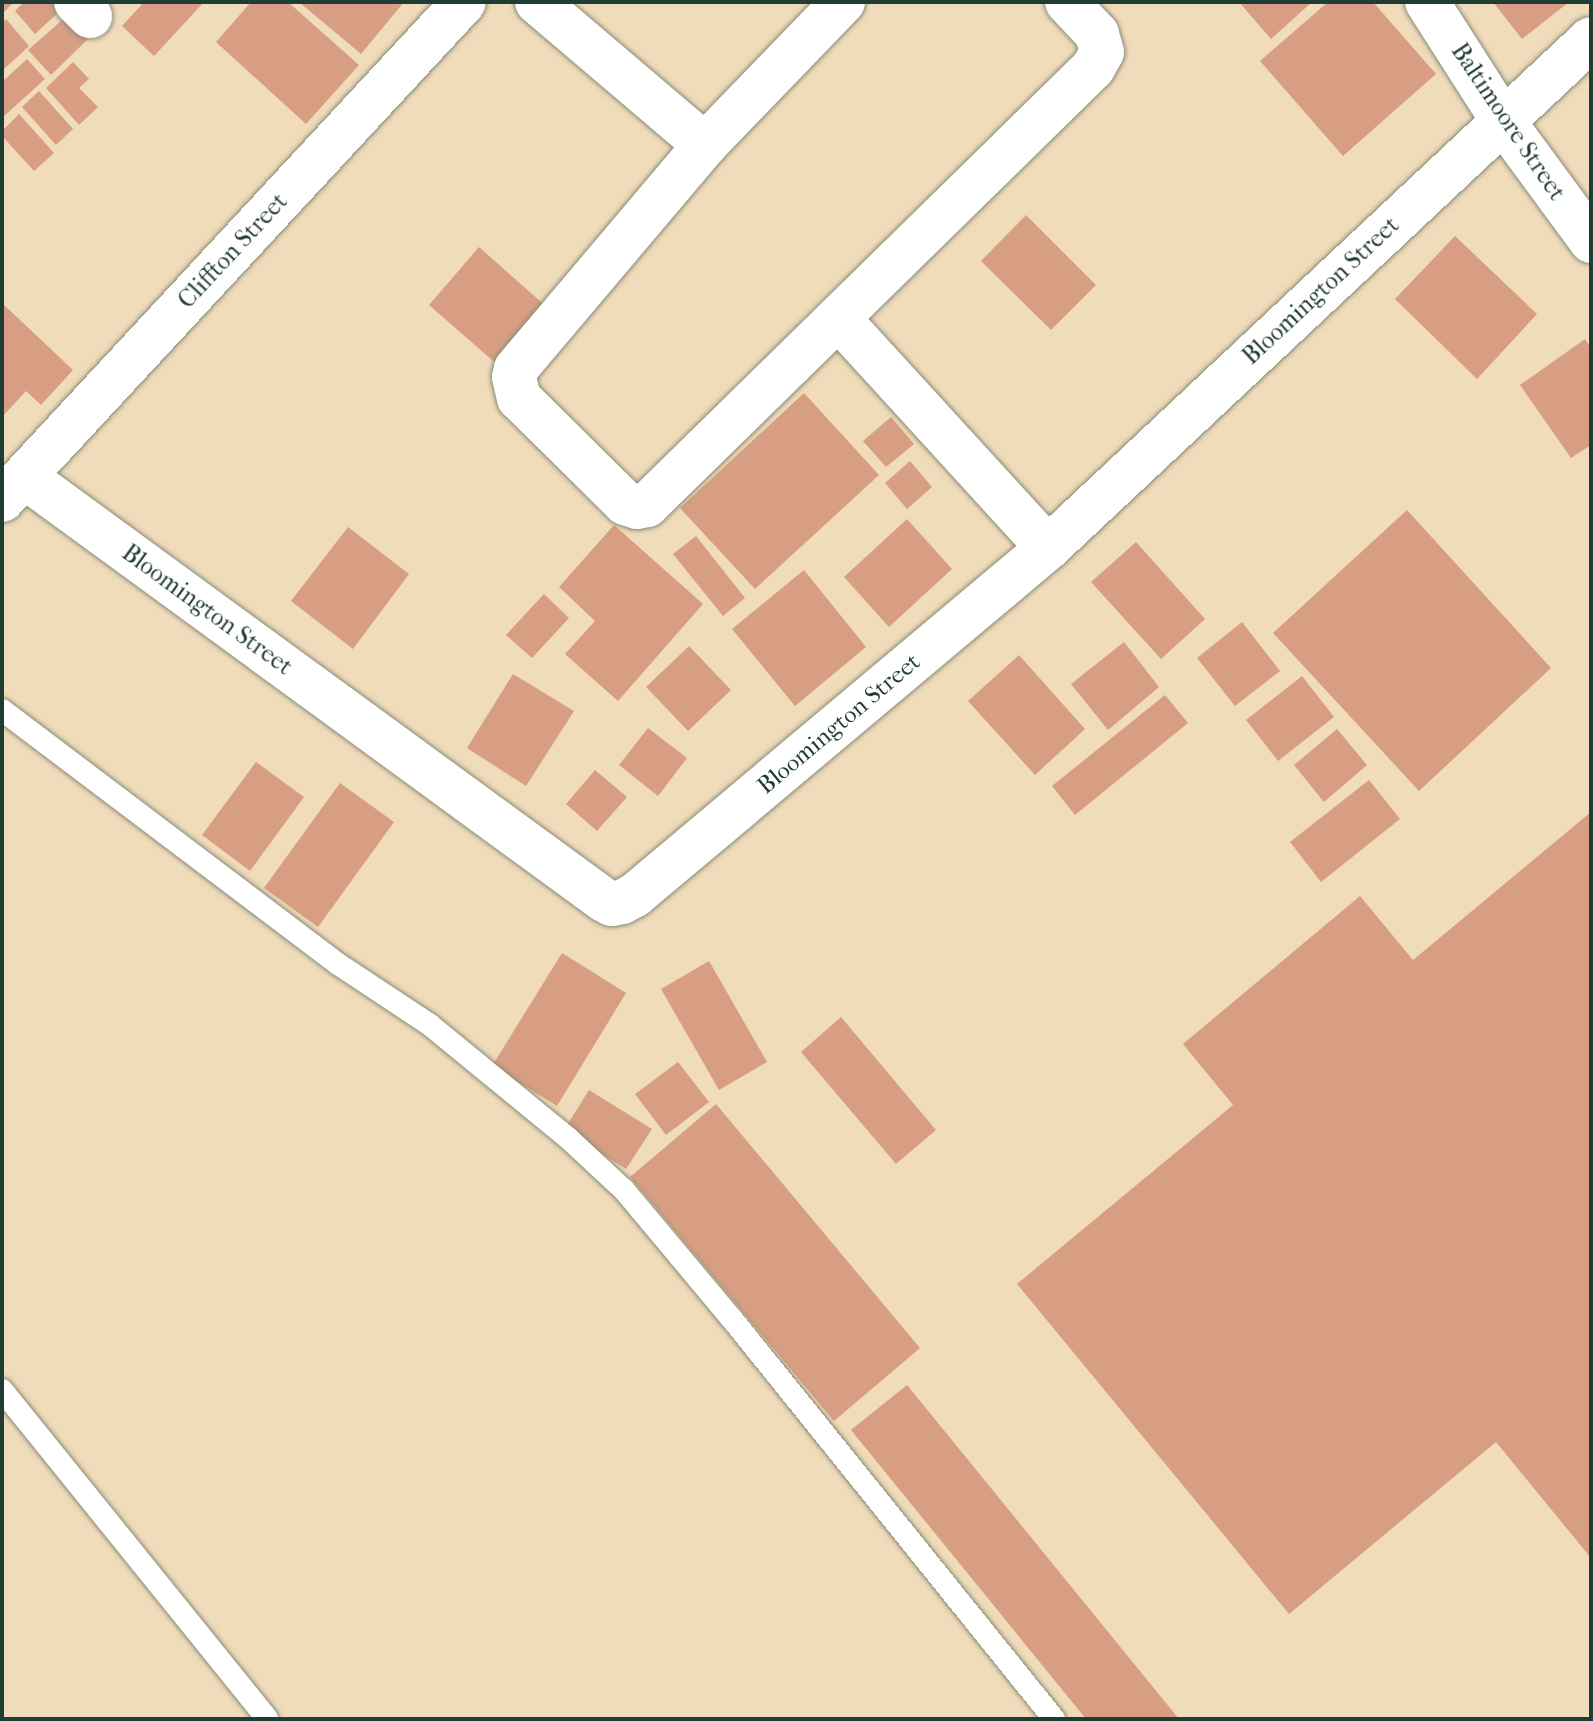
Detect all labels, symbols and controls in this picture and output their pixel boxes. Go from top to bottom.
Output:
street label: Baltimoore Street [1445,38,1571,206]
street label: Cliffton Street [172,187,294,315]
street label: Bloomington Street [1237,211,1405,371]
street label: Bloomington Street [116,539,298,681]
street label: Bloomington Street [752,648,926,800]

